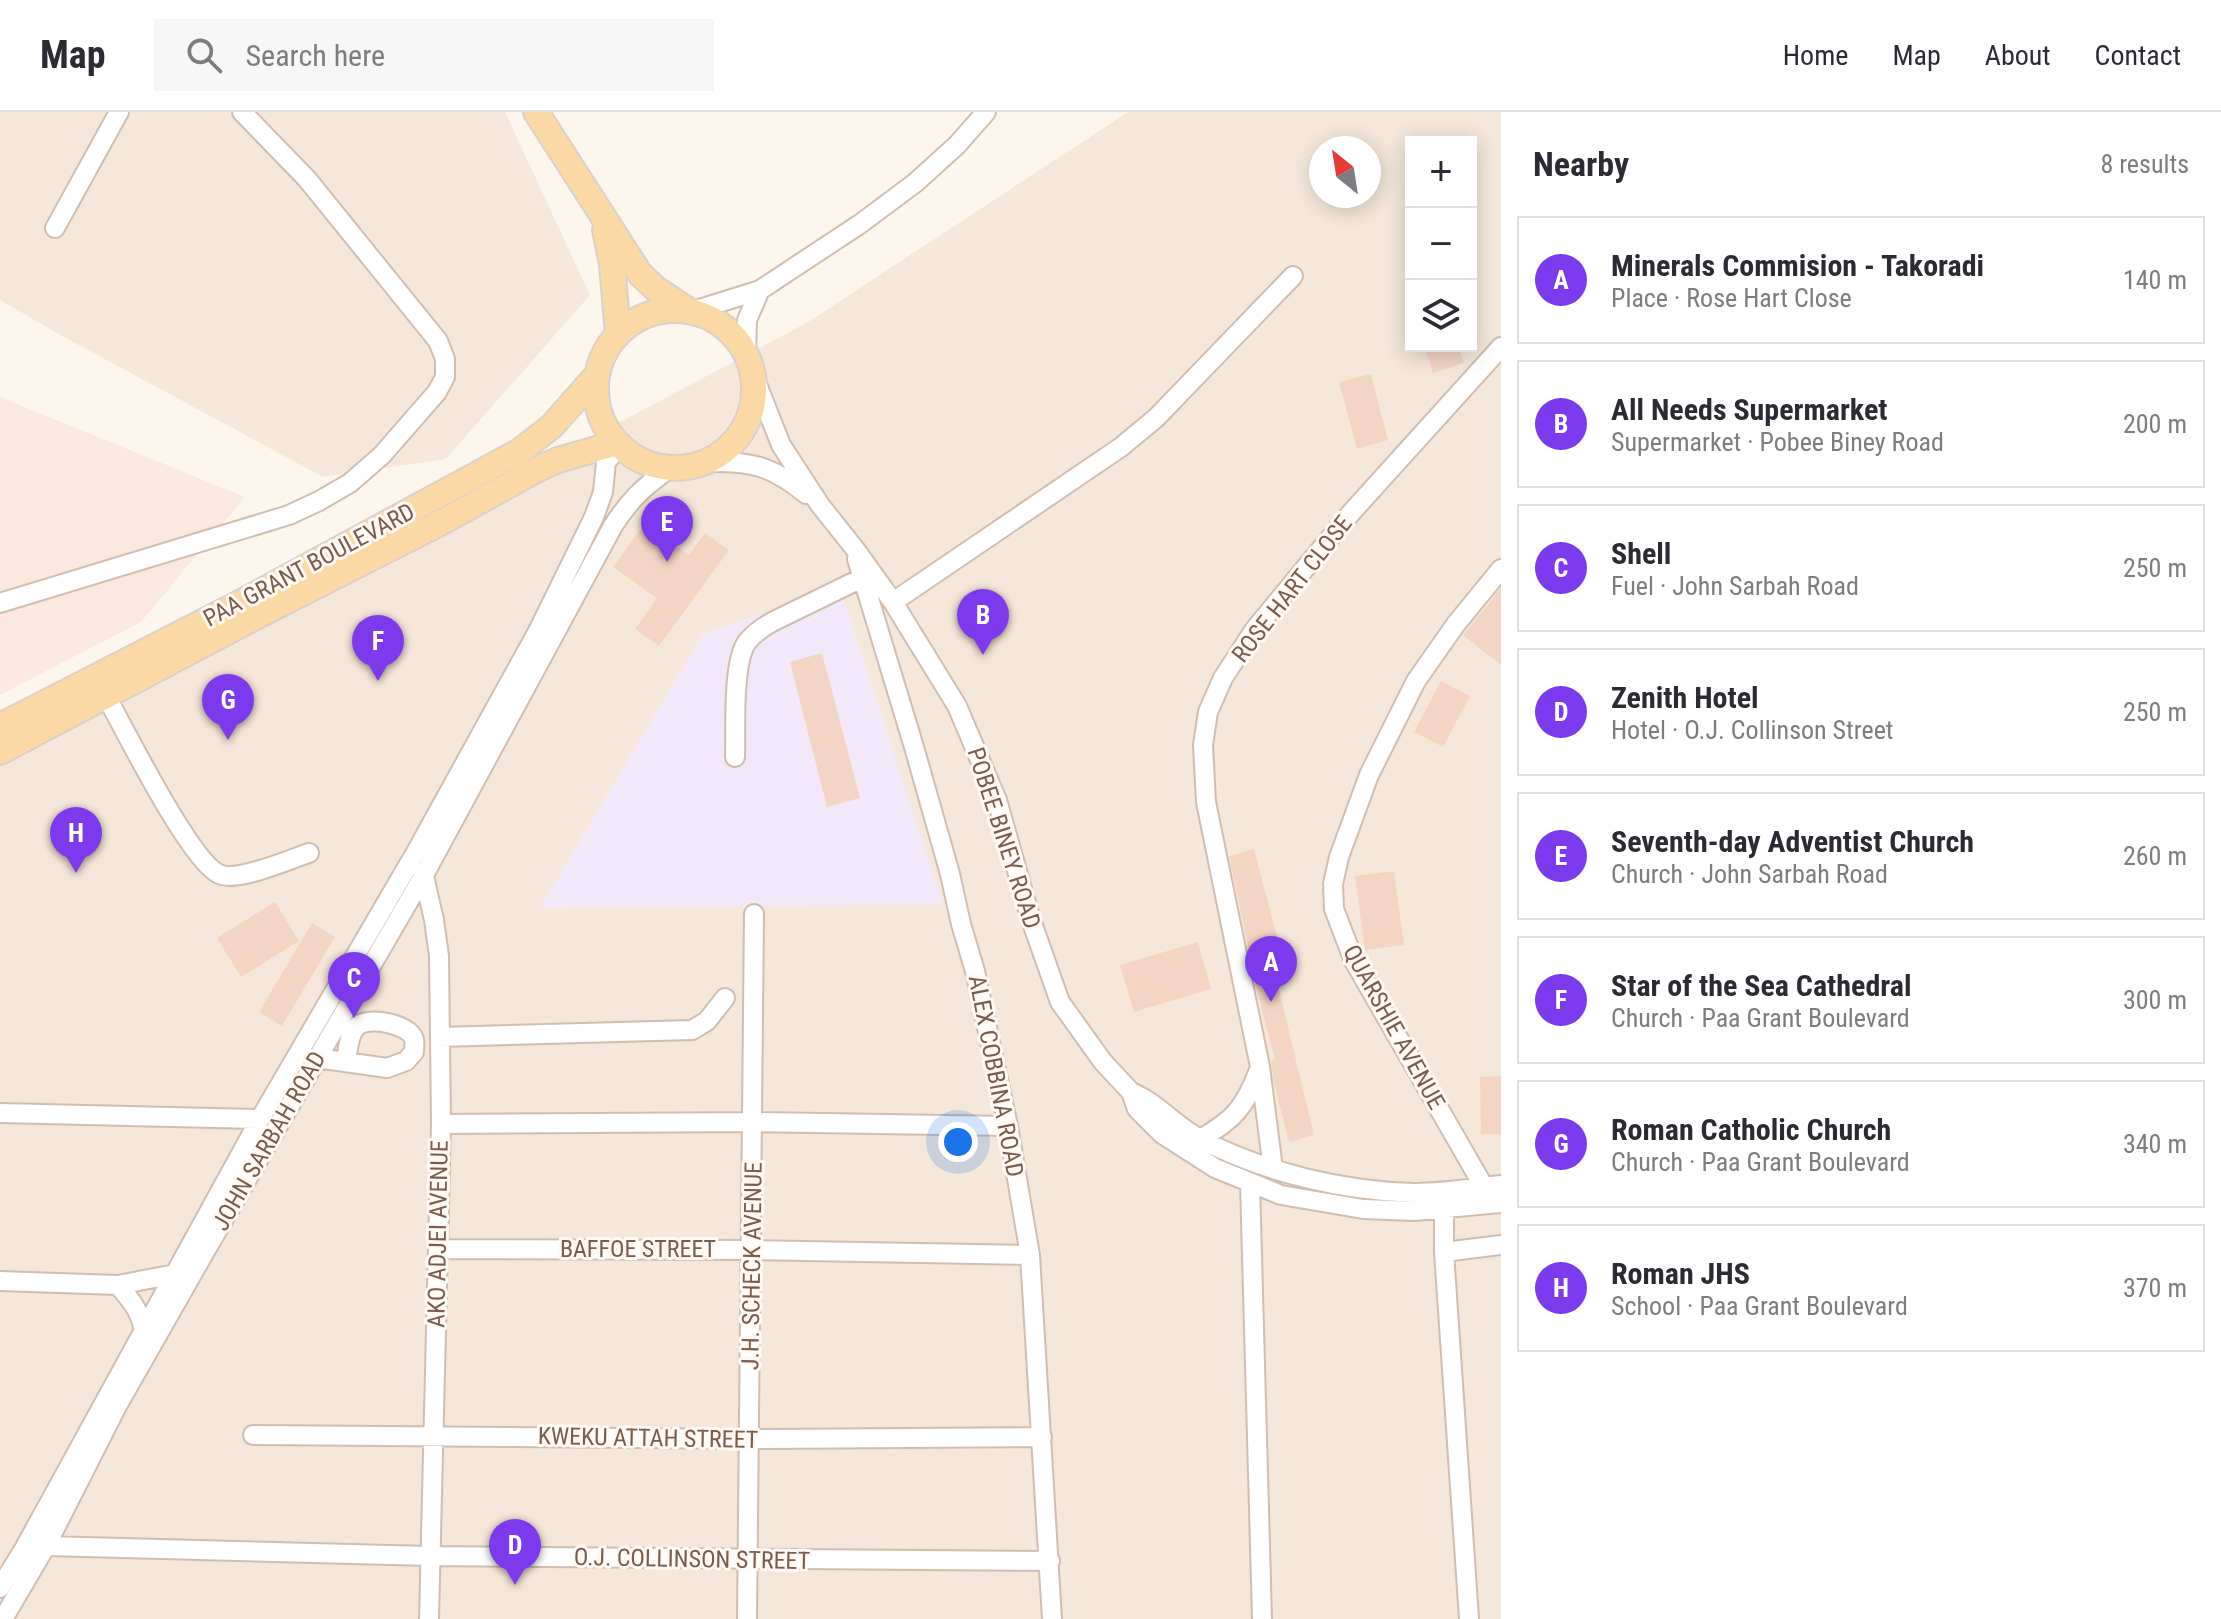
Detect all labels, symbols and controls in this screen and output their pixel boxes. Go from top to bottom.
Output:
search box [154,19,714,91]
text: Map [40,33,106,77]
icon: search [182,33,226,77]
text: Search here [246,38,385,73]
text: Home [1783,39,1848,72]
text: Map [1892,39,1941,72]
text: About [1985,39,2051,72]
text: Contact [2095,39,2181,72]
north arrow [1309,136,1381,208]
map controls [1405,136,1477,352]
button: + [1405,136,1477,208]
text: Nearby [1533,144,1629,184]
text: 8 results [2100,149,2189,179]
button: − [1405,208,1477,280]
text: Minerals Commision - Takoradi [1611,248,1984,283]
text: A [1553,265,1569,295]
text: 140 m [2123,265,2187,295]
button: layers [1405,280,1477,352]
text: Place · Rose Hart Close [1611,283,1852,313]
text: All Needs Supermarket [1611,392,1887,427]
text: B [1554,409,1568,439]
text: 200 m [2123,409,2187,439]
text: Supermarket · Pobee Biney Road [1611,427,1944,457]
pin: E [641,496,693,562]
street label: PAA GRANT BOULEVARD [199,498,419,632]
street label: ROSE HART CLOSE [1226,510,1358,668]
text: Shell [1611,536,1671,571]
text: C [1554,553,1568,583]
text: 250 m [2123,553,2187,583]
text: Fuel · John Sarbah Road [1611,571,1859,601]
pin: B [957,589,1009,655]
pin: F [352,615,404,681]
pin: G [202,674,254,740]
text: Zenith Hotel [1611,680,1759,715]
text: D [1554,697,1568,727]
text: 250 m [2123,697,2187,727]
text: Hotel · O.J. Collinson Street [1611,715,1894,745]
street label: POBEE BINEY ROAD [962,744,1046,932]
pin: H [50,807,102,873]
text: Seventh-day Adventist Church [1611,824,1974,859]
text: E [1555,841,1567,871]
text: 260 m [2123,841,2187,871]
text: Church · John Sarbah Road [1611,859,1888,889]
pin: A [1245,936,1297,1002]
street label: QUARSHIE AVENUE [1337,940,1451,1114]
pin: C [328,952,380,1018]
text: Star of the Sea Cathedral [1611,968,1911,1003]
street label: ALEX COBBINA ROAD [963,973,1029,1179]
text: F [1555,985,1567,1015]
text: 300 m [2123,985,2187,1015]
text: Church · Paa Grant Boulevard [1611,1003,1910,1033]
street label: JOHN SARBAH ROAD [206,1046,332,1236]
text: Roman Catholic Church [1611,1112,1891,1147]
your location [938,1122,978,1162]
text: G [1553,1129,1569,1159]
text: 340 m [2123,1129,2187,1159]
street label: AKO ADJEI AVENUE [422,1140,454,1328]
text: Church · Paa Grant Boulevard [1611,1147,1910,1177]
street label: J.H. SCHECK AVENUE [736,1162,768,1370]
street label: BAFFOE STREET [560,1235,716,1263]
text: Roman JHS [1611,1256,1750,1291]
text: H [1553,1273,1569,1303]
text: 370 m [2123,1273,2187,1303]
text: School · Paa Grant Boulevard [1611,1291,1908,1321]
street label: KWEKU ATTAH STREET [538,1422,758,1454]
pin: D [489,1519,541,1585]
street label: O.J. COLLINSON STREET [574,1543,810,1575]

